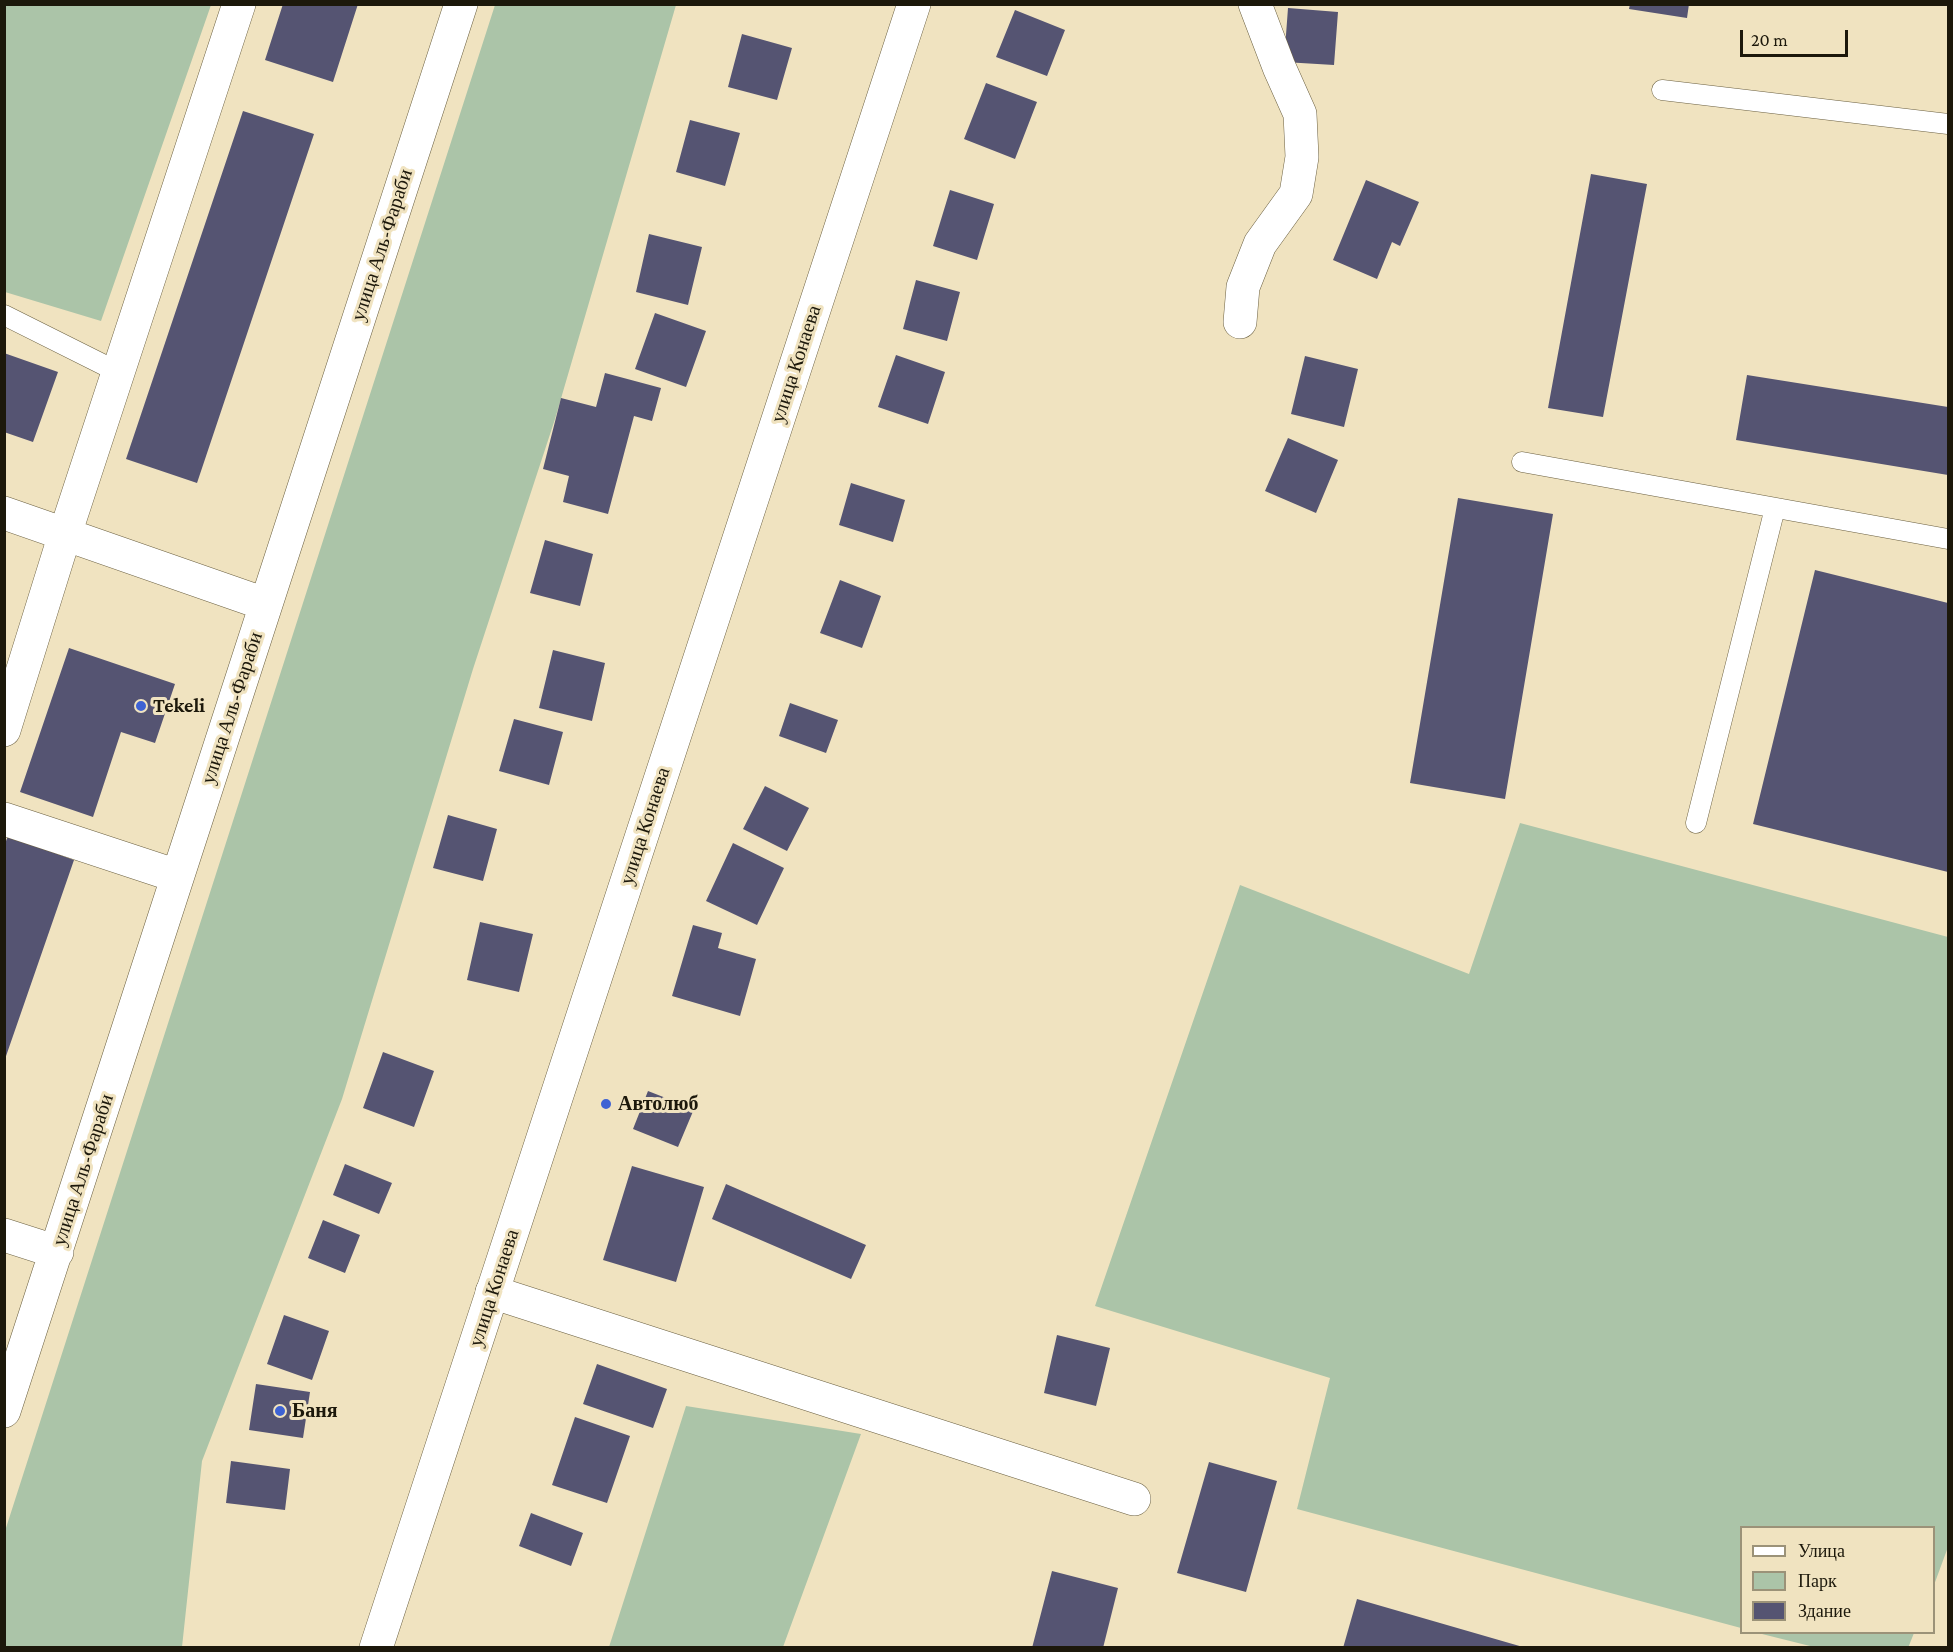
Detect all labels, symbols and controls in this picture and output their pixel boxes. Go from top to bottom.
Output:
scale bar [1743,18,1851,56]
text: 20 m [1751,30,1788,50]
street label: улица Аль-Фараби [346,166,418,324]
street label: улица Конаева [766,302,826,426]
street label: улица Аль-Фараби [196,629,268,787]
place label: Tekeli [153,694,205,718]
marker: Tekeli [134,699,148,713]
street label: улица Конаева [615,764,675,888]
street label: улица Аль-Фараби [47,1091,119,1249]
place label: Автолюб [618,1092,699,1116]
marker: Автолюб [599,1097,613,1111]
street label: улица Конаева [464,1226,524,1350]
place label: Баня [292,1399,338,1423]
marker: Баня [273,1404,287,1418]
legend [1740,1526,1935,1634]
text: Улица [1798,1541,1845,1561]
text: Парк [1798,1571,1837,1591]
text: Здание [1798,1601,1851,1621]

